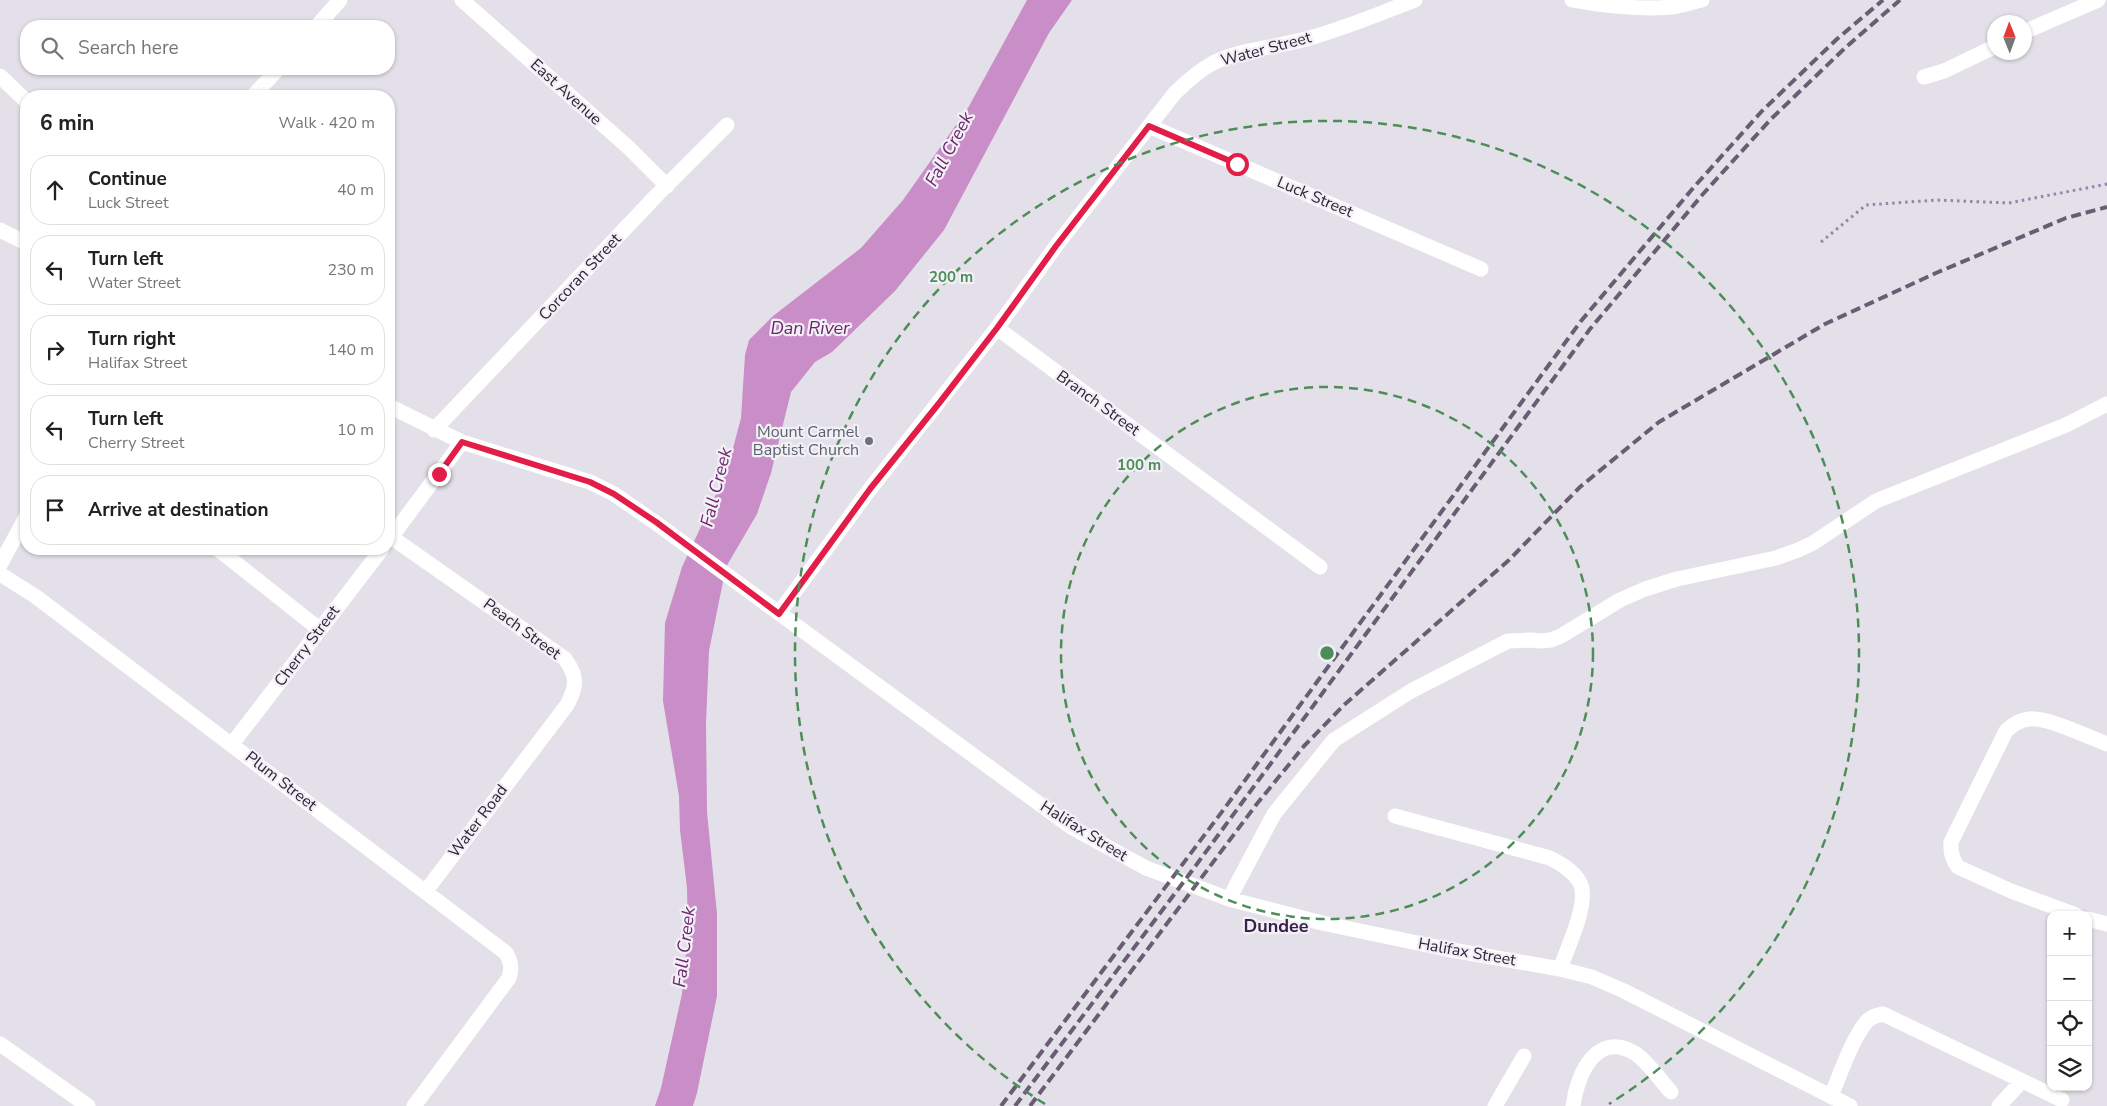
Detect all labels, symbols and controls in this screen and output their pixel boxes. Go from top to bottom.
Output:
north arrow [1987,15,2032,60]
search box [20,20,395,75]
street label: Water Street [1218,26,1314,72]
icon: search [38,34,66,62]
text: Search here [78,35,179,61]
street label: East Avenue [525,54,607,130]
water label: Fall Creek [919,107,979,190]
text: 6 min [40,109,94,137]
text: Walk · 420 m [279,112,375,134]
route start [1226,153,1249,176]
text: Continue [88,166,167,192]
street label: Luck Street [1274,171,1357,223]
icon: ahead [41,176,69,204]
text: 40 m [337,179,374,201]
text: Luck Street [88,192,169,214]
street label: Corcoran Street [534,228,626,325]
text: Turn left [88,246,163,272]
icon: left [41,256,69,284]
text: 230 m [327,259,374,281]
text: 200 m [929,267,973,287]
text: Water Street [88,272,181,294]
water label: Dan River [770,316,850,340]
text: Turn right [88,326,175,352]
icon: right [41,336,69,364]
text: 140 m [327,339,374,361]
text: Halifax Street [88,352,187,374]
street label: Branch Street [1052,365,1145,441]
text: Turn left [88,406,163,432]
icon: left [41,416,69,444]
text: 10 m [337,419,374,441]
place label: Mount Carmel Baptist Church [753,421,859,461]
text: Cherry Street [88,432,184,454]
marker: Mount Carmel Baptist Church [863,435,875,447]
water label: Fall Creek [695,444,738,529]
text: 100 m [1117,455,1161,475]
route end [428,463,451,486]
icon: arrive [41,496,69,524]
text: Arrive at destination [88,497,269,523]
street label: Peach Street [479,593,566,665]
street label: Cherry Street [269,601,345,691]
centre of rings [1318,644,1336,662]
street label: Plum Street [241,746,322,816]
street label: Water Road [443,780,513,862]
street label: Halifax Street [1036,795,1132,867]
water label: Fall Creek [667,904,701,989]
map controls [2047,911,2092,1091]
button: + [2047,911,2092,956]
district label: Dundee [1244,914,1309,938]
street label: Halifax Street [1416,933,1518,971]
button: − [2047,956,2092,1001]
button: locate [2047,1001,2092,1046]
button: layers [2047,1046,2092,1091]

